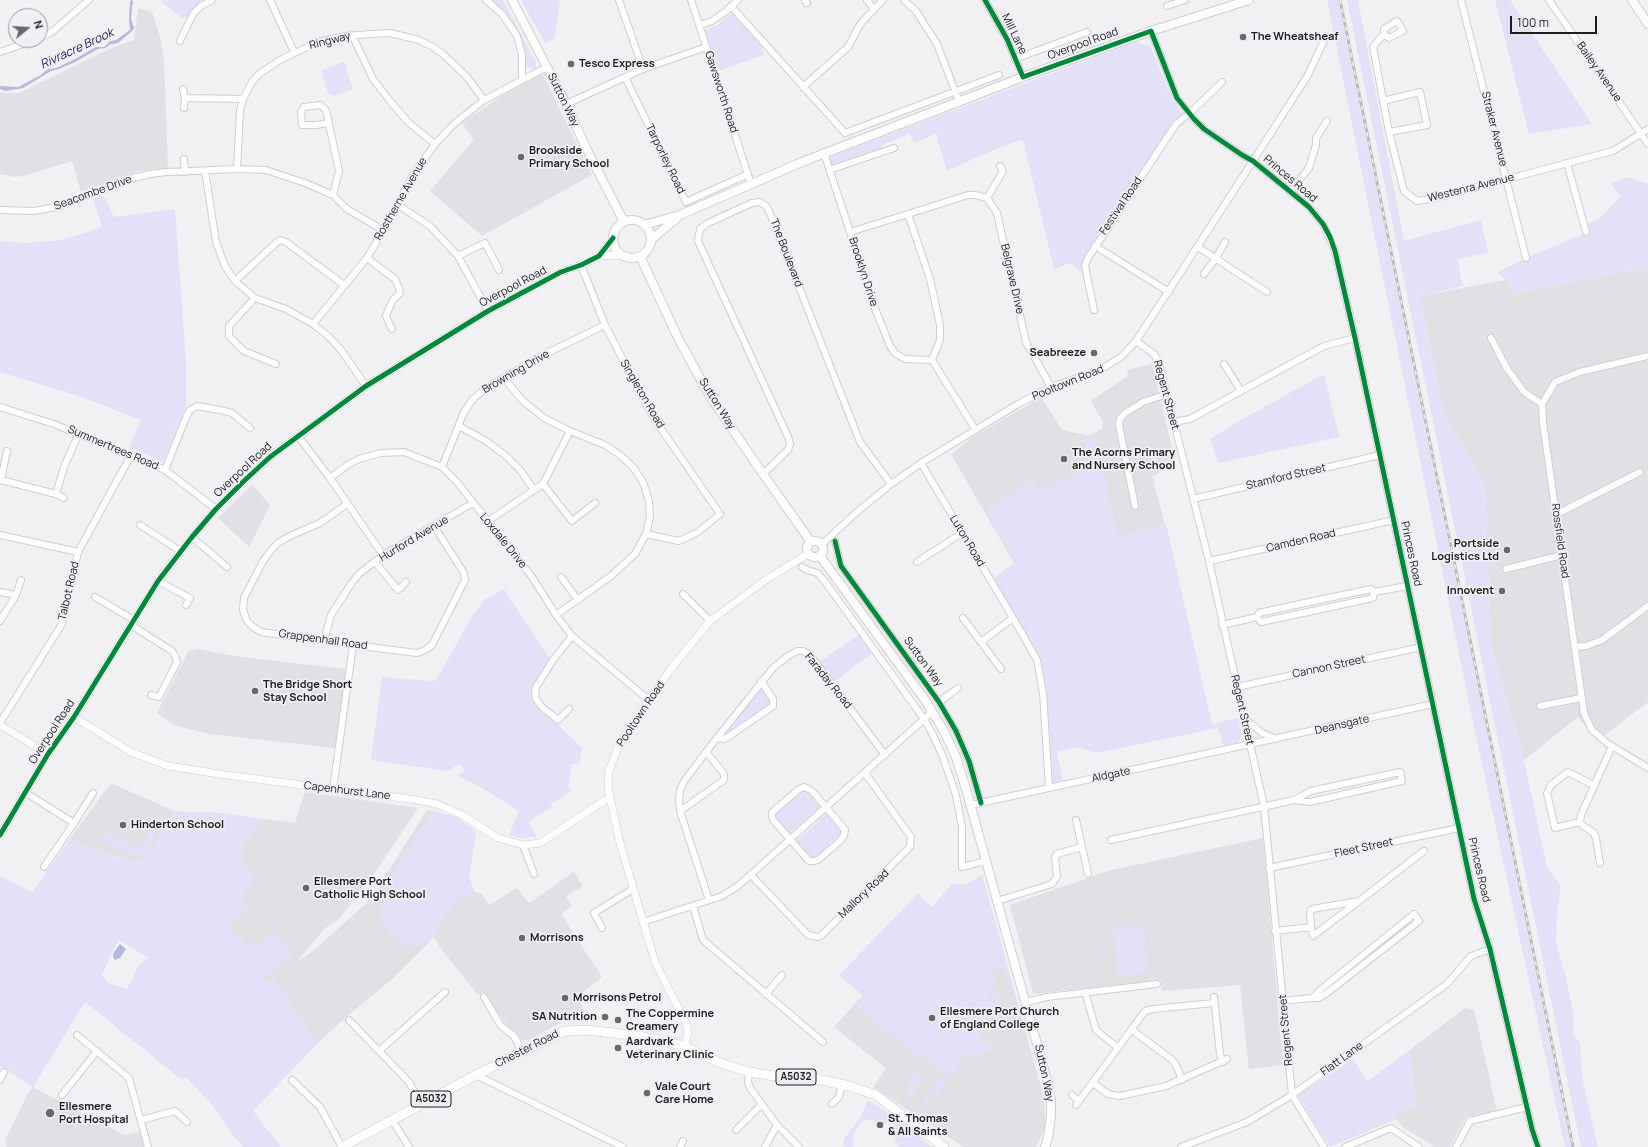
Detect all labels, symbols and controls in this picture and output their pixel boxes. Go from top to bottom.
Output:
north arrow [8,8,48,48]
scale bar [1512,8,1599,34]
street label: Mill Lane [998,11,1030,57]
text: 100 m [1517,14,1549,31]
text: N [31,18,47,31]
street label: Overpool Road [1046,25,1120,63]
water label: Rivracre Brook [38,26,116,72]
street label: Ringway [308,29,352,53]
place label: The Wheatsheaf [1251,30,1338,44]
marker: The Wheatsheaf [1238,32,1248,42]
street label: Bailey Avenue [1574,40,1624,104]
street label: Gawsworth Road [702,49,740,135]
place label: Tesco Express [579,57,655,71]
marker: Tesco Express [566,59,576,69]
street label: Sutton Way [544,71,582,129]
street label: Straker Avenue [1478,90,1510,168]
street label: Tarporley Road [642,122,688,196]
place label: Brookside Primary School [529,144,609,170]
marker: Brookside Primary School [516,152,526,162]
street label: Princes Road [1260,153,1320,205]
street label: Rostherne Avenue [372,155,430,243]
street label: Westenra Avenue [1426,171,1516,205]
street label: Seacombe Drive [52,173,134,213]
street label: Festival Road [1097,175,1145,237]
street label: The Boulevard [767,217,805,289]
street label: Brooklyn Drive [846,236,880,308]
street label: Belgrave Drive [998,243,1026,315]
street label: Overpool Road [477,264,549,310]
place label: Seabreeze [1030,346,1086,360]
street label: Browning Drive [480,347,552,397]
marker: Seabreeze [1089,348,1099,358]
street label: Singleton Road [617,357,667,431]
street label: Regent Street [1150,359,1182,431]
street label: Pooltown Road [1030,363,1106,403]
street label: Sutton Way [696,376,738,432]
street label: Summertrees Road [66,423,160,473]
street label: Overpool Road [211,440,275,500]
place label: The Acorns Primary and Nursery School [1072,446,1175,472]
marker: The Acorns Primary and Nursery School [1059,454,1069,464]
street label: Stamford Street [1245,461,1327,493]
street label: Rossfield Road [1548,503,1572,579]
street label: Loxdale Drive [477,511,529,571]
street label: Hurford Avenue [377,513,451,565]
street label: Luton Road [946,513,988,569]
street label: Princes Road [1398,520,1424,588]
street label: Camden Road [1265,527,1337,555]
place label: Portside Logistics Ltd [1431,537,1499,563]
marker: Portside Logistics Ltd [1502,545,1512,555]
street label: Talbot Road [56,560,82,622]
place label: Innovent [1447,584,1494,598]
marker: Innovent [1497,586,1507,596]
street label: Grappenhall Road [278,627,368,653]
street label: Sutton Way [901,635,945,689]
street label: Faraday Road [802,651,854,711]
street label: Cannon Street [1291,653,1367,681]
street label: Regent Street [1228,674,1256,746]
place label: The Bridge Short Stay School [263,678,352,704]
street label: Pooltown Road [614,679,668,749]
marker: The Bridge Short Stay School [250,686,260,696]
street label: Overpool Road [26,697,78,767]
street label: Deansgate [1314,712,1370,738]
street label: Aldgate [1090,764,1132,786]
street label: Capenhurst Lane [303,779,391,803]
place label: Hinderton School [131,818,224,832]
marker: Hinderton School [118,820,128,830]
street label: Fleet Street [1333,835,1395,861]
street label: Princes Road [1465,836,1493,904]
street label: Mallory Road [836,867,892,921]
place label: Ellesmere Port Catholic High School [314,875,426,901]
marker: Ellesmere Port Catholic High School [301,883,311,893]
place label: Morrisons [530,931,584,945]
marker: Morrisons [517,933,527,943]
place label: Morrisons Petrol [573,991,661,1005]
marker: Morrisons Petrol [560,993,570,1003]
street label: Regent Street [1276,994,1296,1066]
place label: Ellesmere Port Church of England College [940,1005,1059,1031]
place label: The Coppermine Creamery [626,1007,714,1033]
place label: SA Nutrition [532,1010,597,1024]
marker: SA Nutrition [600,1012,610,1022]
marker: Ellesmere Port Church of England College [927,1013,937,1023]
marker: The Coppermine Creamery [613,1015,623,1025]
street label: Chester Road [493,1027,561,1071]
place label: Aardvark Veterinary Clinic [626,1035,714,1061]
street label: Flatt Lane [1318,1039,1366,1079]
marker: Aardvark Veterinary Clinic [613,1043,623,1053]
street label: Sutton Way [1032,1043,1056,1103]
road number: A5032 [776,1069,816,1085]
place label: Vale Court Care Home [655,1080,714,1106]
marker: Vale Court Care Home [642,1088,652,1098]
road number: A5032 [411,1091,451,1107]
place label: Ellesmere Port Hospital [59,1100,129,1126]
marker: Ellesmere Port Hospital [44,1107,56,1119]
place label: St. Thomas & All Saints [888,1112,948,1138]
marker: St. Thomas & All Saints [875,1120,885,1130]

